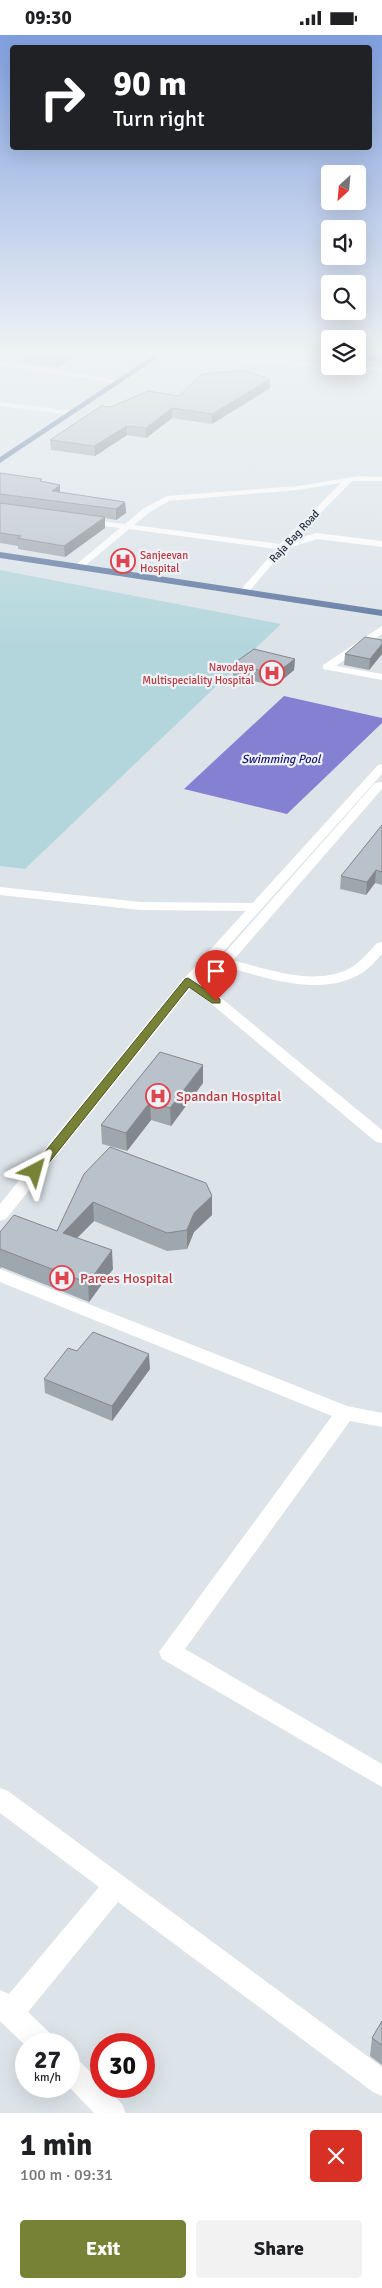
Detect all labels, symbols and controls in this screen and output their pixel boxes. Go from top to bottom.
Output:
text: 09:30 [25,6,72,30]
text: 90 m [113,62,187,105]
icon: right [30,65,95,130]
text: Turn right [113,105,205,132]
north arrow [321,165,366,210]
map controls [321,165,366,375]
button: sound [321,220,366,265]
button: search [321,275,366,320]
button: layers [321,330,366,375]
street label: Raja Bag Road [267,507,322,565]
hospital icon: Sanjeevan Hospital [110,548,136,574]
place label: Sanjeevan Hospital [140,549,188,575]
hospital icon: Navodaya Multispeciality Hospital [259,660,285,686]
place label: Navodaya Multispeciality Hospital [142,661,254,687]
water label: Swimming Pool [242,752,322,767]
pin [195,950,237,1001]
icon: arrive [202,957,230,985]
hospital icon: Spandan Hospital [145,1083,171,1109]
place label: Spandan Hospital [176,1088,281,1105]
position arrow [8,1144,60,1196]
hospital icon: Parees Hospital [49,1265,75,1291]
place label: Parees Hospital [80,1270,173,1287]
speed limit sign: 30 [90,2033,155,2098]
text: 27 [34,2044,61,2075]
text: km/h [34,2070,61,2085]
text: 1 min [20,2127,92,2164]
button: close [310,2130,362,2182]
text: 100 m · 09:31 [20,2165,113,2185]
button: Exit [20,2220,186,2278]
button: Share [196,2220,362,2278]

